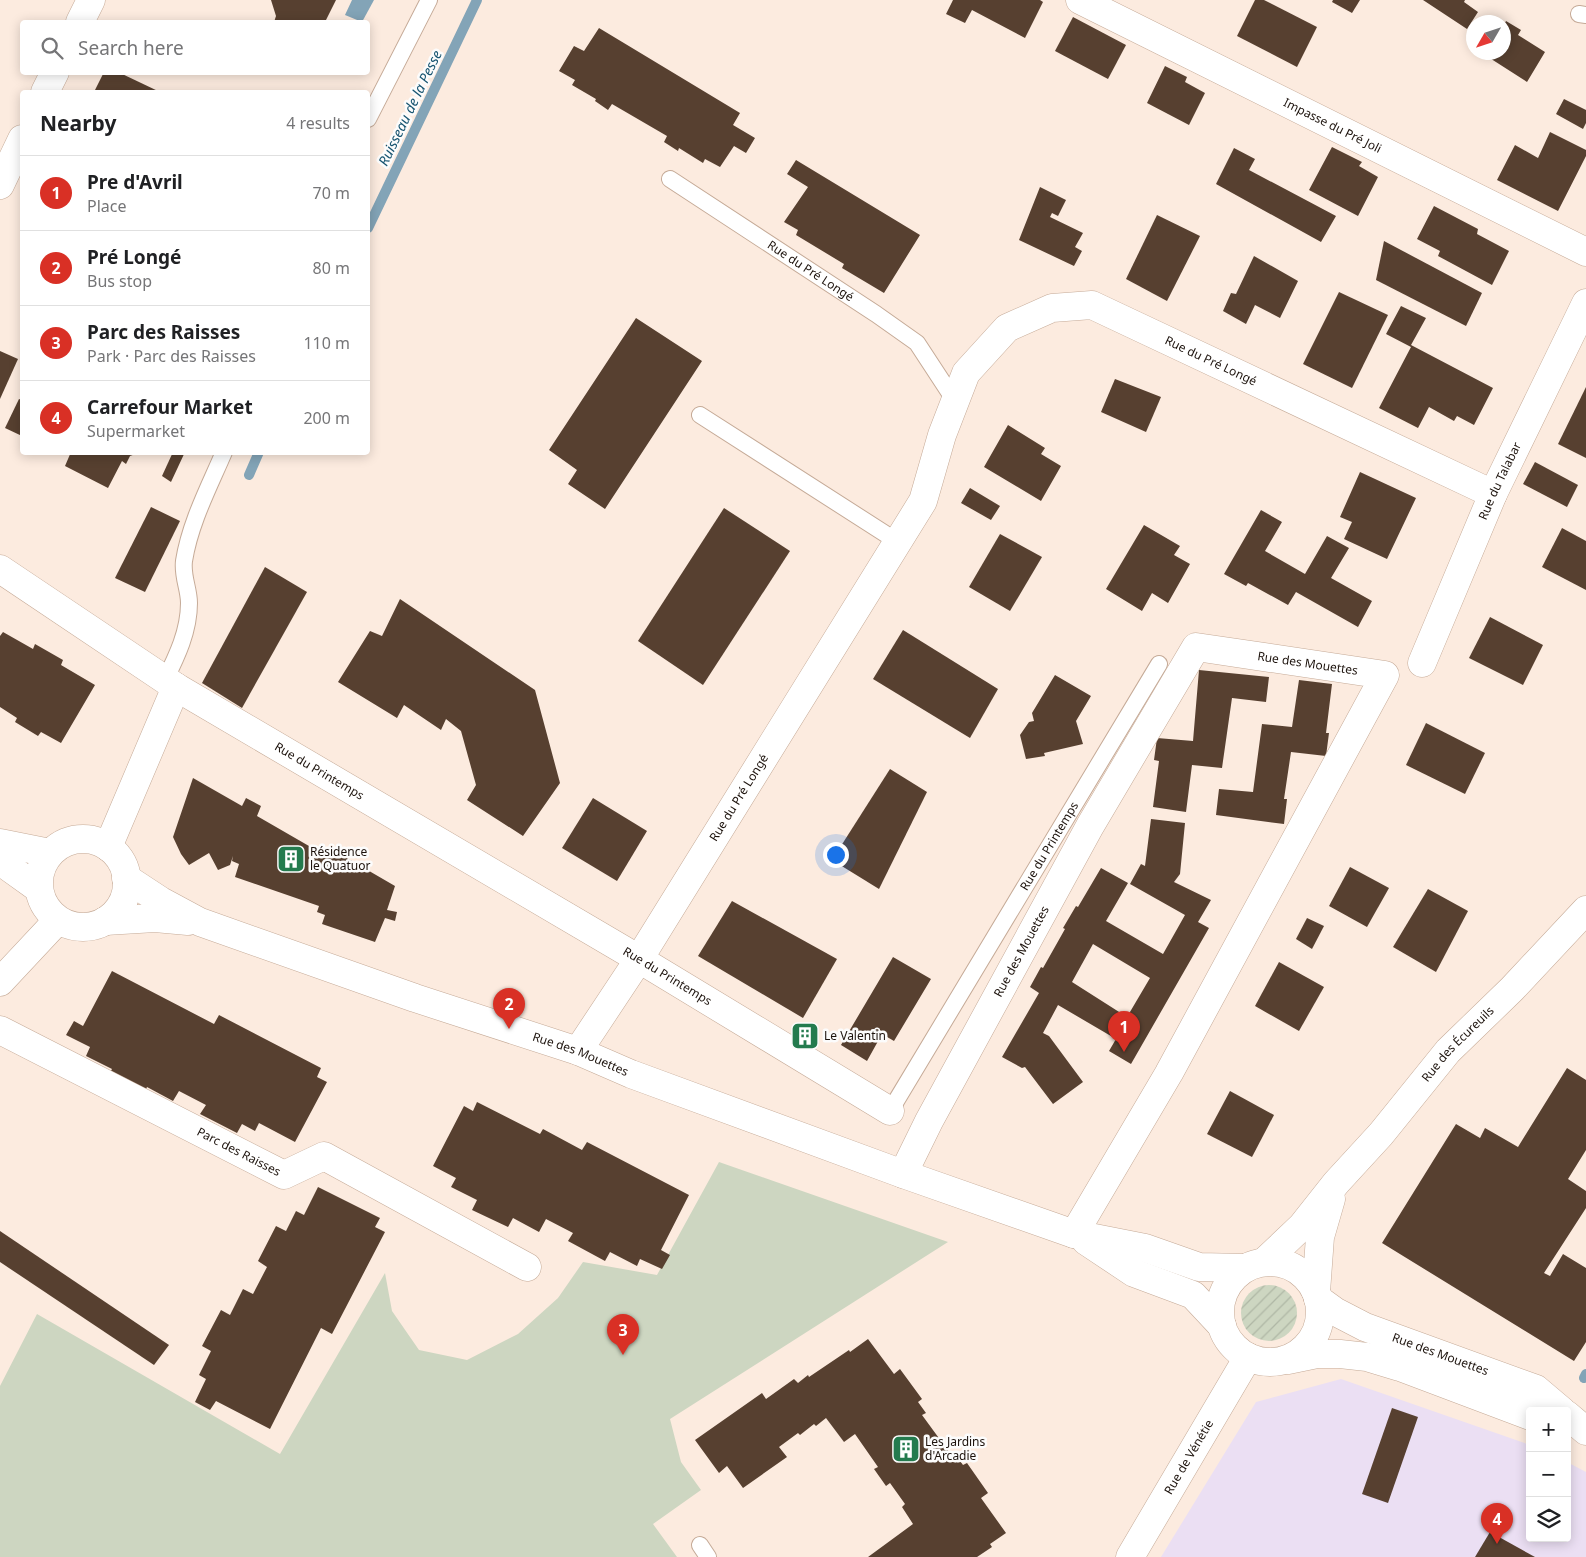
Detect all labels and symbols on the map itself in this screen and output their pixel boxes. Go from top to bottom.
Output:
north arrow [1466,15,1511,60]
water label: Ruisseau de la Pesse [373,47,446,169]
street label: Impasse du Pré Joli [1281,94,1385,157]
street label: Rue du Pré Longé [764,236,857,305]
street label: Rue du Pré Longé [1162,332,1260,390]
street label: Rue du Talabar [1474,439,1525,522]
street label: Rue des Mouettes [1256,647,1359,679]
street label: Rue du Printemps [272,738,368,804]
street label: Rue du Pré Longé [705,751,772,844]
street label: Rue du Printemps [1016,798,1082,894]
your location [823,842,849,868]
place label: Résidence le Quatuor [310,843,371,874]
building icon: Résidence le Quatuor [276,844,306,874]
street label: Rue des Mouettes [989,903,1053,1000]
street label: Rue du Printemps [620,942,715,1009]
pin: 2 [493,988,525,1029]
street label: Rue des Écureuils [1417,1002,1498,1085]
pin: 1 [1108,1011,1140,1052]
building icon: Le Valentin [790,1021,820,1051]
place label: Le Valentin [824,1027,886,1044]
street label: Rue des Mouettes [531,1028,631,1080]
street label: Parc des Raisses [194,1123,284,1180]
pin: 3 [607,1314,639,1355]
street label: Rue des Mouettes [1390,1329,1491,1379]
street label: Rue de Vénétie [1160,1416,1217,1497]
place label: Les Jardins d'Arcadie [925,1433,986,1464]
building icon: Les Jardins d'Arcadie [891,1434,921,1464]
pin: 4 [1481,1503,1513,1544]

